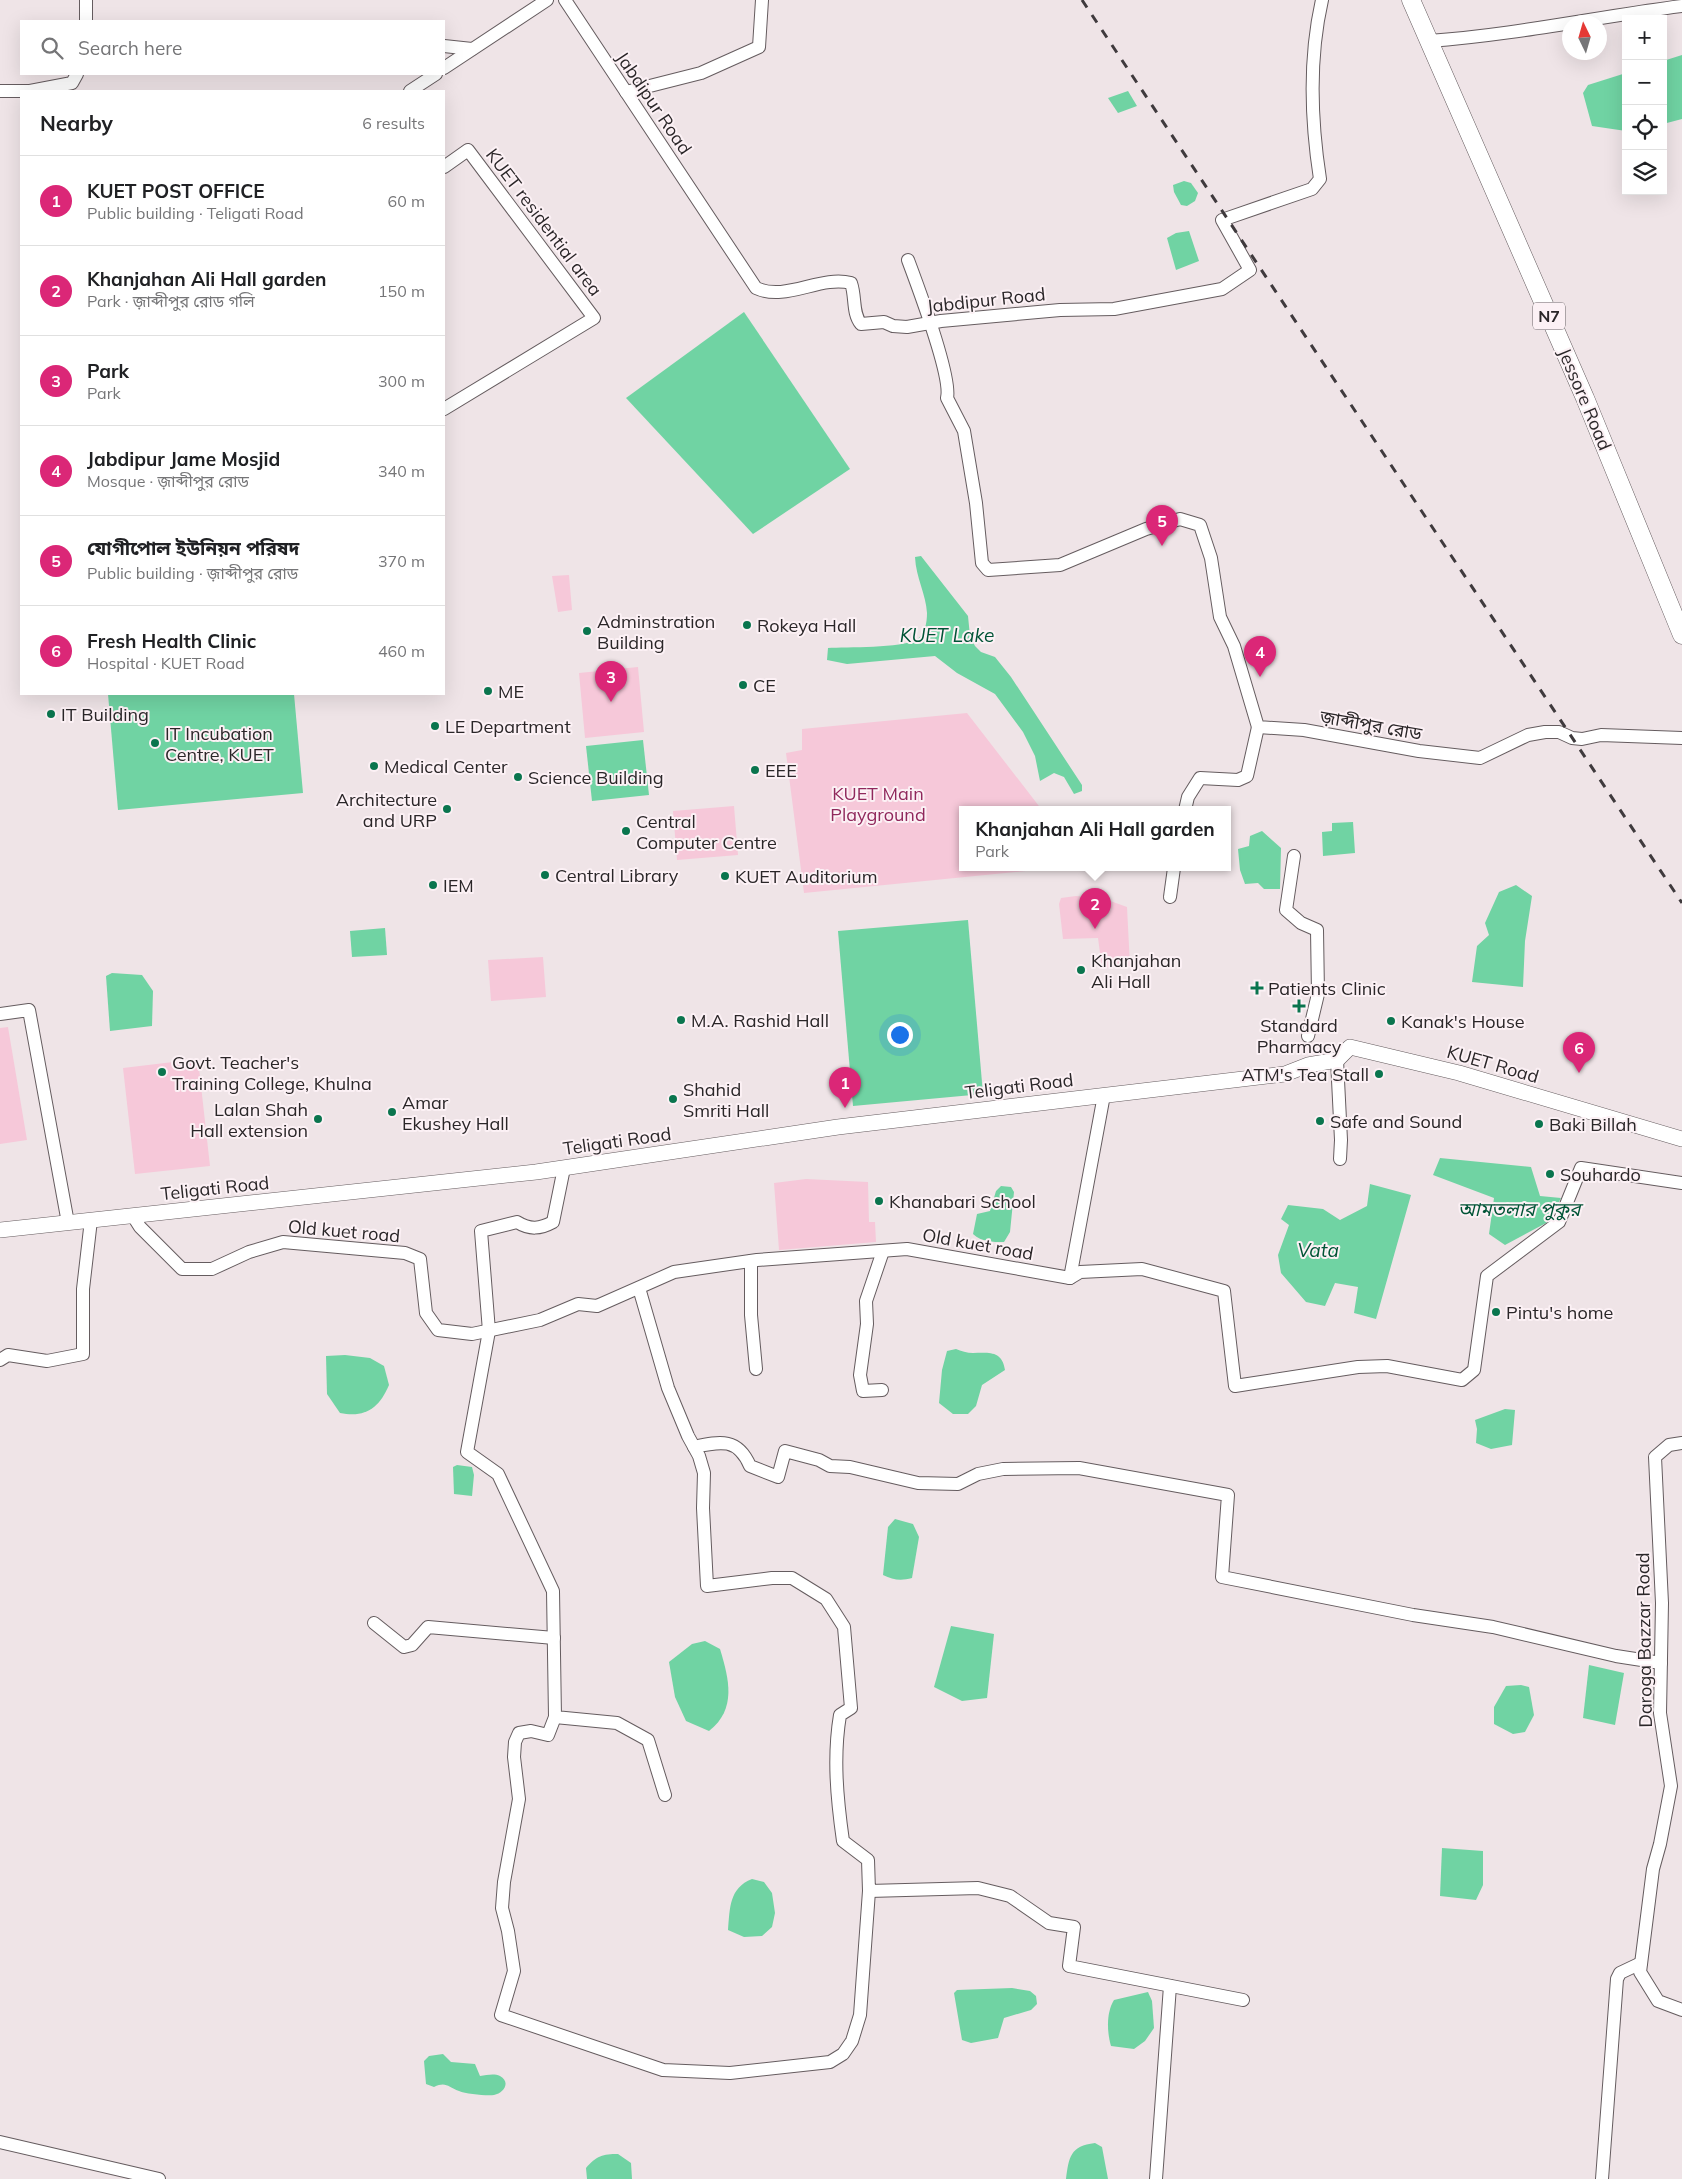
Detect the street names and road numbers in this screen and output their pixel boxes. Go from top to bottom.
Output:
street label: Jabdipur Road [611,47,697,159]
street label: KUET residential area [481,144,607,300]
street label: Jabdipur Road [926,282,1046,318]
road number: N7 [1533,302,1565,330]
street label: Jessore Road [1553,344,1617,454]
street label: জ়াব্দীপুর রোড [1317,705,1424,745]
street label: KUET Road [1444,1040,1542,1088]
street label: Teligati Road [964,1068,1074,1104]
street label: Teligati Road [561,1122,673,1160]
street label: Teligati Road [160,1171,270,1205]
street label: Old kuet road [287,1215,401,1247]
street label: Old kuet road [921,1223,1035,1265]
street label: Daroga Bazzar Road [1631,1552,1657,1728]

